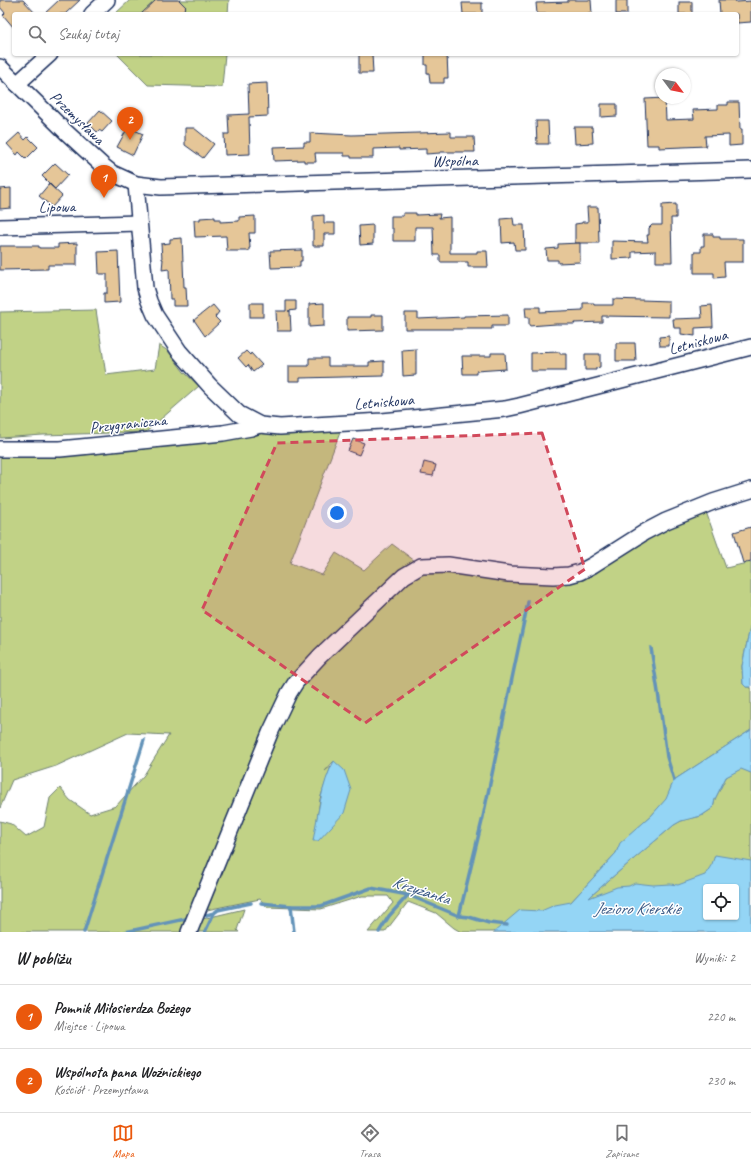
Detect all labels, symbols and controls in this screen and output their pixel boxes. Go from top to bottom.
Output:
search box [12,12,739,56]
icon: search [26,23,48,45]
text: Szukaj tutaj [58,25,119,44]
north arrow [655,68,691,104]
street label: Przemysława [45,87,110,150]
pin: 2 [117,107,143,140]
street label: Wspólna [432,151,479,171]
pin: 1 [91,165,117,198]
street label: Lipowa [39,197,77,217]
street label: Letniskowa [667,324,730,359]
street label: Letniskowa [353,389,416,415]
street label: Przygraniczna [89,410,169,438]
your location [327,503,347,523]
water label: Krzyżanka [390,871,454,910]
map controls [703,884,739,920]
button: locate [703,884,739,920]
water label: Jezioro Kierskie [592,898,682,919]
text: W pobliżu [16,948,71,969]
text: Wyniki: 2 [694,950,735,966]
text: Pomnik Miłosierdza Bożego [54,999,190,1018]
text: 1 [26,1009,32,1025]
text: 220 m [707,1009,735,1025]
text: Miejsce · Lipowa [54,1018,125,1034]
text: Wspólnota pana Woźnickiego [54,1063,201,1082]
text: 2 [26,1073,32,1089]
text: 230 m [707,1073,735,1089]
text: Kościół · Przemysława [54,1082,148,1098]
tab: Mapa [112,1122,134,1160]
tab: Trasa [359,1122,381,1160]
tab: Zapisane [605,1122,639,1160]

